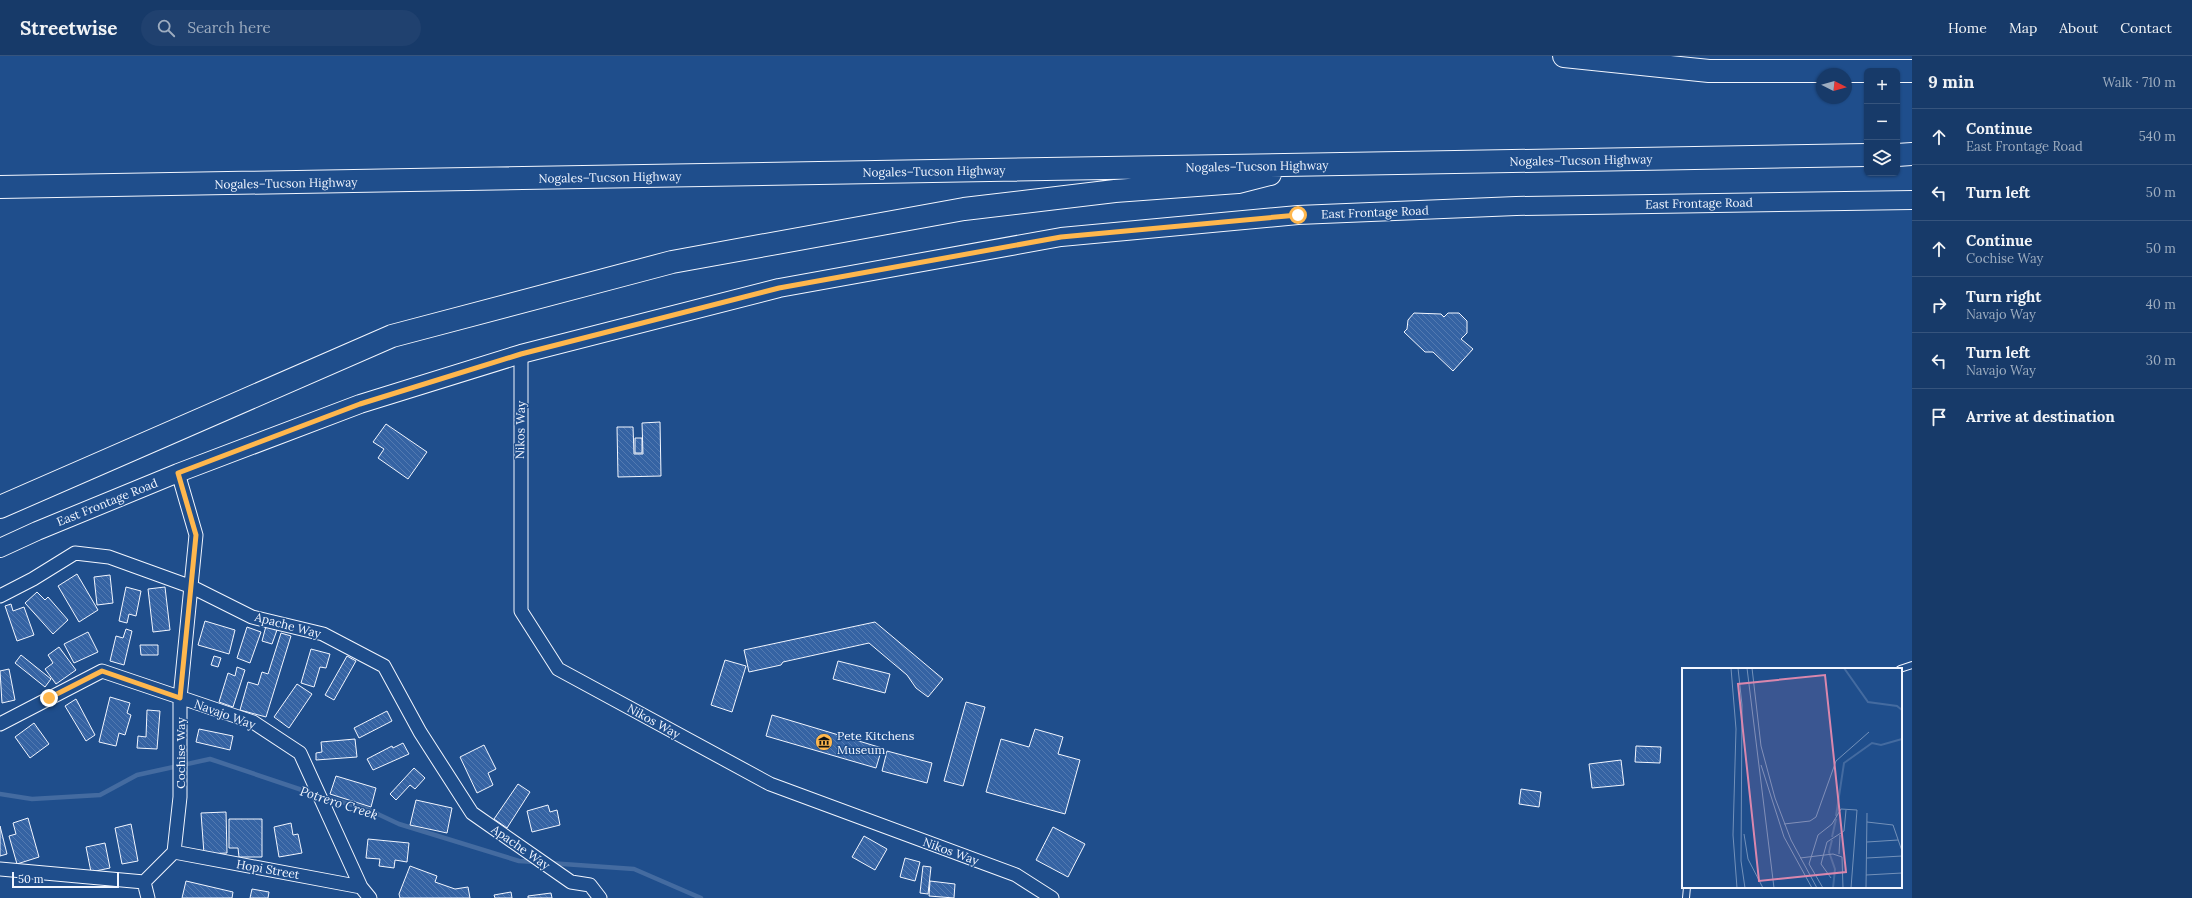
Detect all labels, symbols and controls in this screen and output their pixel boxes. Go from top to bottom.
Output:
search box [141,10,421,46]
text: Streetwise [20,16,117,40]
icon: search [155,17,177,39]
text: Search here [187,18,271,37]
text: Home [1948,19,1987,37]
text: Map [2009,19,2037,37]
text: About [2059,19,2098,37]
text: Contact [2120,19,2172,37]
north arrow [1816,68,1852,104]
map controls [1864,68,1900,176]
button: + [1864,68,1900,104]
text: 9 min [1928,71,1974,93]
text: Walk · 710 m [2102,74,2176,91]
button: − [1864,104,1900,140]
text: Continue [1966,119,2032,138]
icon: ahead [1928,126,1950,148]
text: 540 m [2139,128,2176,145]
text: East Frontage Road [1966,138,2083,155]
button: layers [1864,140,1900,176]
street label: Nogales–Tucson Highway [1509,151,1653,169]
street label: Nogales–Tucson Highway [1185,157,1329,175]
street label: Nogales–Tucson Highway [862,162,1006,180]
street label: Nogales–Tucson Highway [538,168,682,186]
street label: Nogales–Tucson Highway [214,174,358,192]
icon: left [1928,182,1950,204]
text: Turn left [1966,183,2030,202]
text: 50 m [2146,184,2176,201]
street label: East Frontage Road [1645,195,1753,211]
street label: East Frontage Road [1321,203,1429,221]
route start [1289,206,1307,224]
text: Continue [1966,231,2032,250]
icon: ahead [1928,238,1950,260]
text: 50 m [2146,240,2176,257]
text: Cochise Way [1966,250,2043,267]
text: Turn right [1966,287,2042,306]
icon: right [1928,294,1950,316]
text: 40 m [2146,296,2176,313]
text: Navajo Way [1966,306,2036,323]
text: Turn left [1966,343,2030,362]
icon: left [1928,350,1950,372]
text: 30 m [2146,352,2176,369]
text: Navajo Way [1966,362,2036,379]
street label: Nikos Way [512,400,528,459]
icon: arrive [1928,406,1950,428]
text: Arrive at destination [1966,407,2115,426]
street label: East Frontage Road [54,475,160,529]
street label: Apache Way [252,609,323,641]
inset map [1682,668,1902,888]
route end [40,689,58,707]
street label: Navajo Way [192,696,258,732]
street label: Nikos Way [625,700,684,742]
street label: Cochise Way [173,717,188,789]
place label: Pete Kitchens Museum [837,728,915,757]
museum icon: Pete Kitchens Museum [814,732,834,752]
water label: Potrero Creek [298,782,380,824]
street label: Apache Way [488,821,554,873]
street label: Nikos Way [921,834,982,868]
street label: Hopi Street [235,856,301,882]
scale bar [12,870,119,889]
text: 50 m [18,872,44,886]

